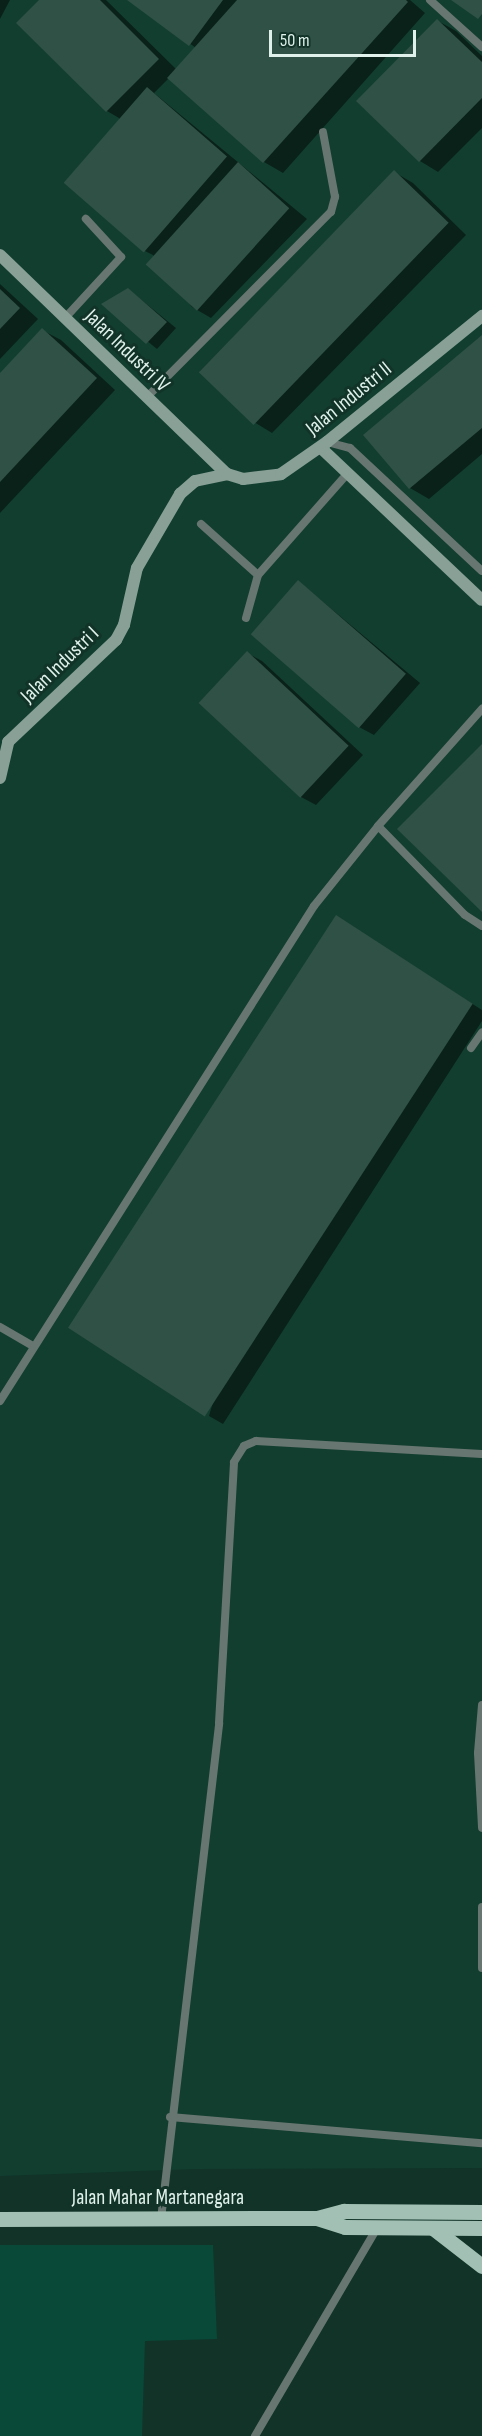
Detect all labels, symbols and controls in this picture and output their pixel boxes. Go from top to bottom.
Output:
scale bar [272,18,419,56]
text: 50 m [280,30,310,51]
street label: Jalan Industri IV [79,304,175,398]
street label: Jalan Industri II [301,357,397,441]
street label: Jalan Industri I [16,622,104,708]
street label: Jalan Mahar Martanegara [72,2185,244,2211]

